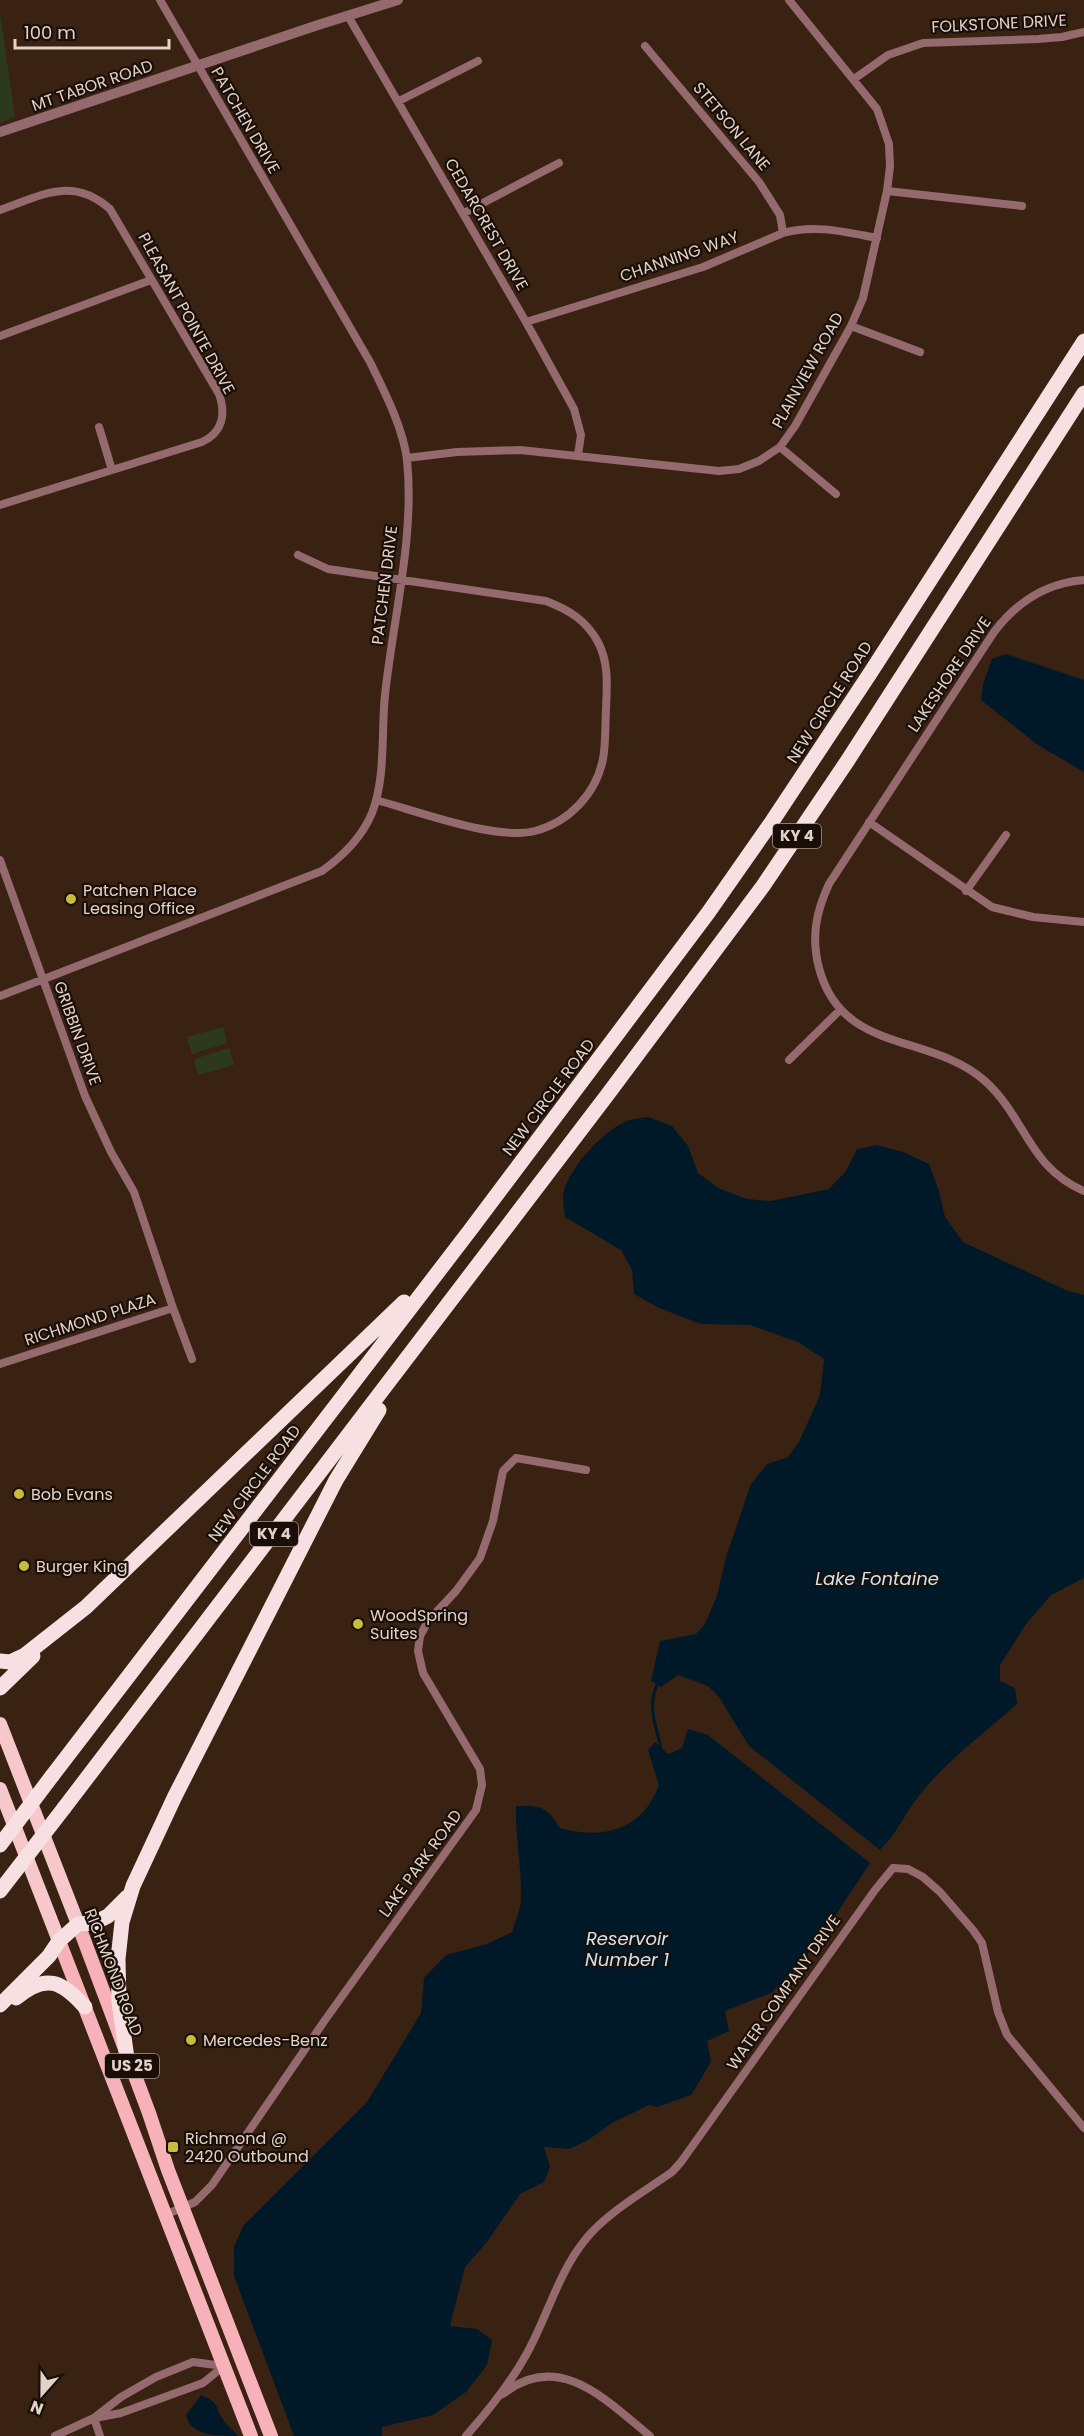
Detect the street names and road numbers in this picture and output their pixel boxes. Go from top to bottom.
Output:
street label: FOLKSTONE DRIVE [931,8,1067,39]
street label: MT TABOR ROAD [28,54,156,117]
street label: PATCHEN DRIVE [206,63,285,178]
street label: STETSON LANE [688,77,776,176]
street label: CEDARCREST DRIVE [439,154,534,295]
street label: CHANNING WAY [617,225,742,288]
street label: PLEASANT POINTE DRIVE [132,228,241,398]
street label: PLAINVIEW ROAD [766,308,849,432]
street label: PATCHEN DRIVE [366,524,403,646]
street label: LAKESHORE DRIVE [902,612,997,737]
street label: NEW CIRCLE ROAD [781,637,878,768]
road number: KY 4 [773,824,821,848]
street label: GRIBBIN DRIVE [48,978,107,1088]
street label: NEW CIRCLE ROAD [497,1034,600,1161]
street label: RICHMOND PLAZA [22,1287,159,1352]
street label: NEW CIRCLE ROAD [203,1420,306,1547]
road number: KY 4 [250,1522,298,1546]
street label: LAKE PARK ROAD [374,1805,467,1922]
street label: RICHMOND ROAD [79,1905,148,2039]
street label: WATER COMPANY DRIVE [721,1910,846,2075]
road number: US 25 [105,2054,159,2078]

